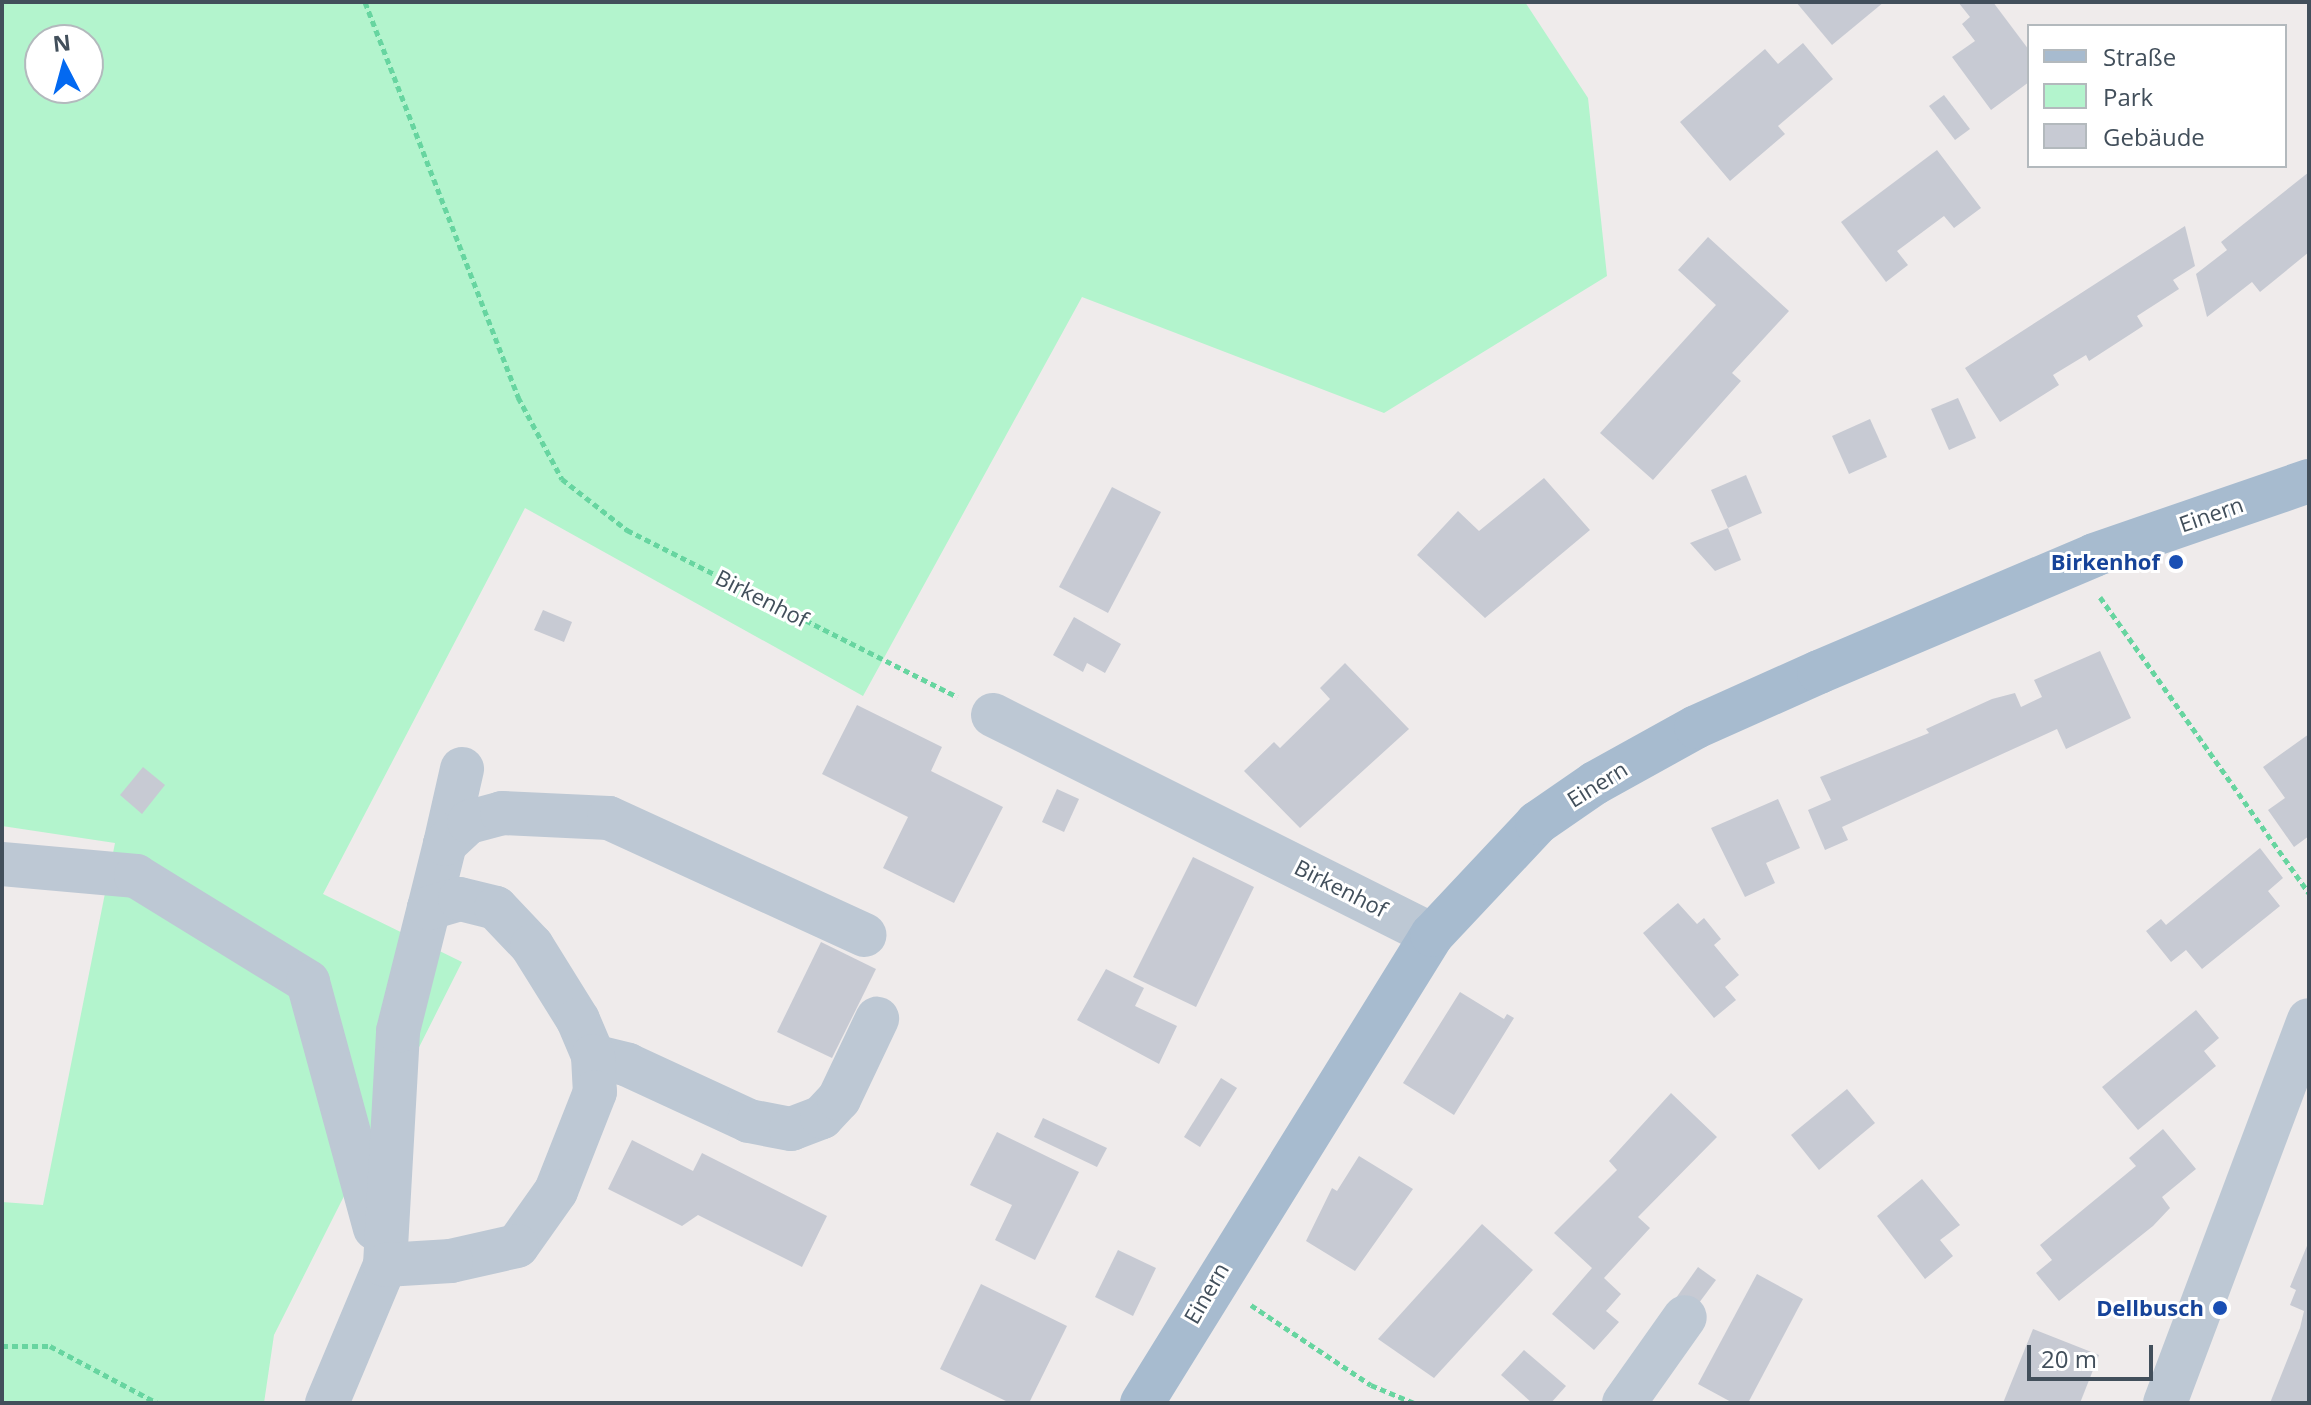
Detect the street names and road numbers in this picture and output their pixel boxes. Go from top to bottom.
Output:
street label: Einern [2175,491,2247,537]
street label: Birkenhof [711,563,813,633]
street label: Einern [1562,755,1632,813]
street label: Birkenhof [1290,853,1392,923]
street label: Einern [1178,1258,1234,1328]

